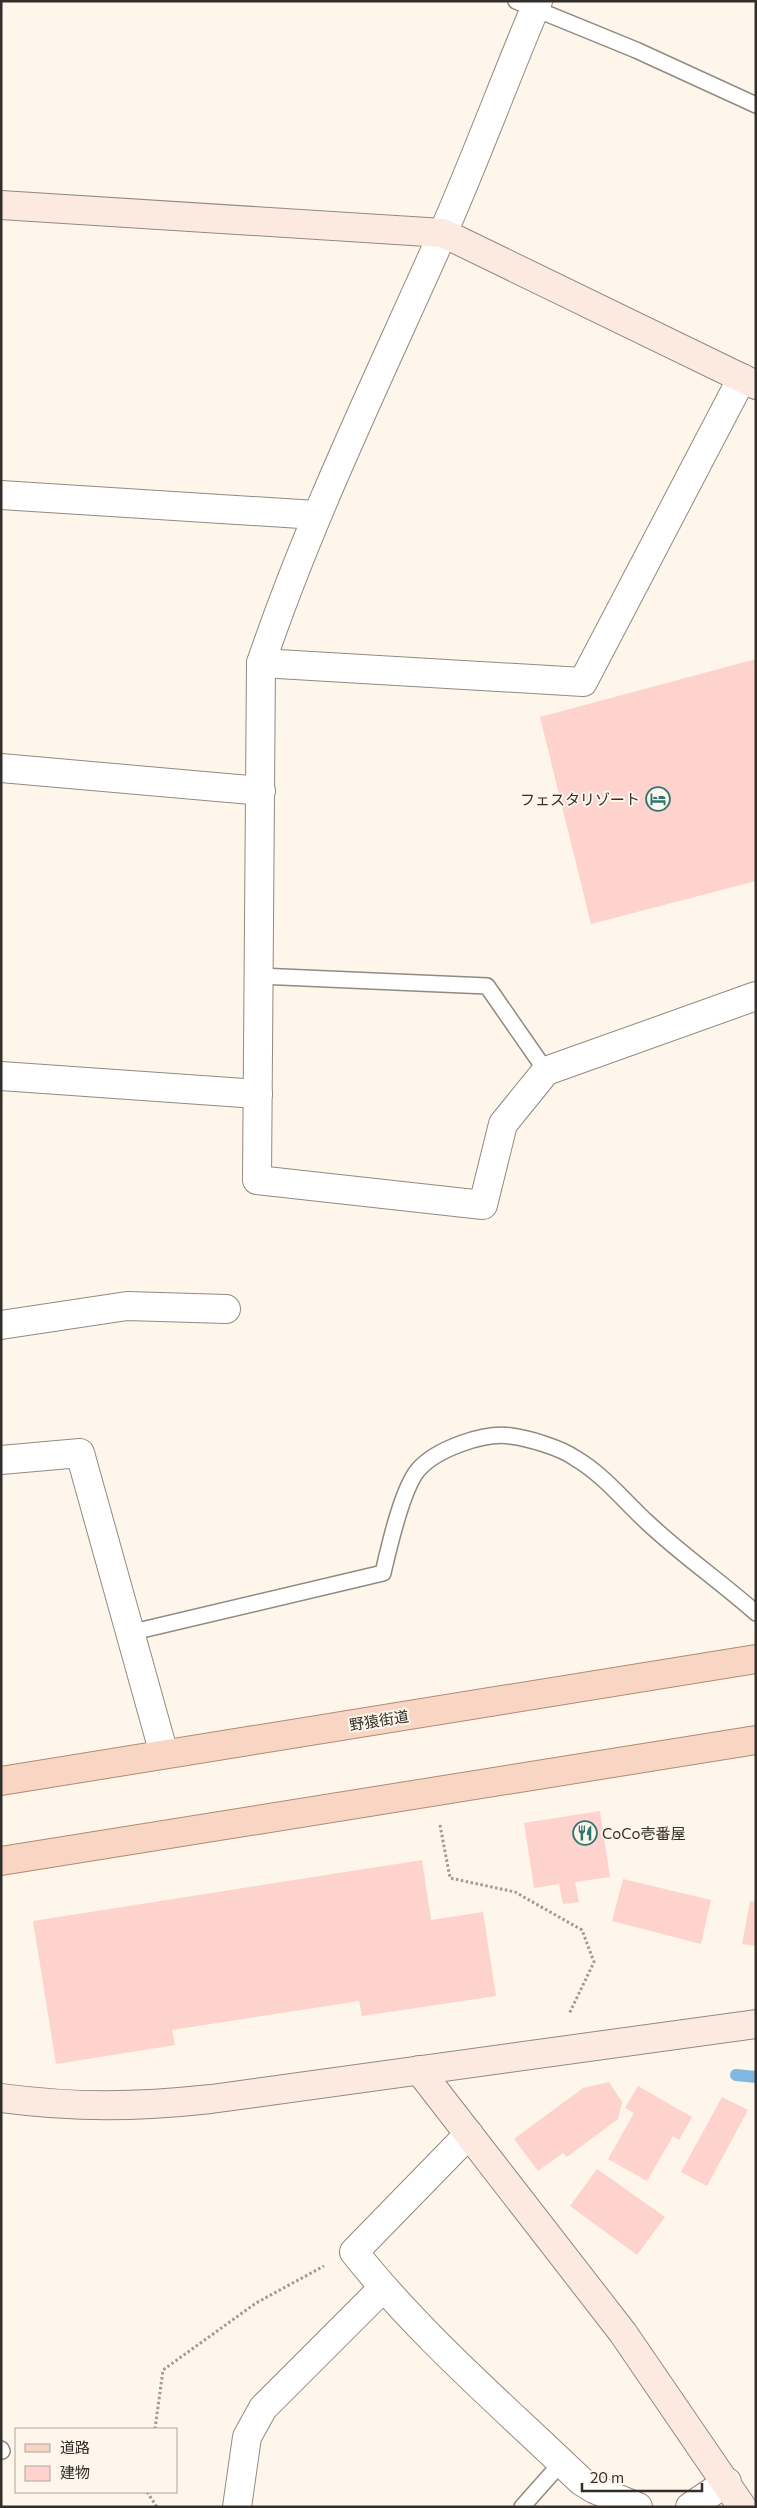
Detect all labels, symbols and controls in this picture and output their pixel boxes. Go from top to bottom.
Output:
hotel icon: フェスタリゾート [645,786,671,812]
place label: フェスタリゾート [520,790,640,808]
street label: 野猿街道 [348,1706,410,1734]
restaurant icon: CoCo壱番屋 [572,1820,598,1846]
place label: CoCo壱番屋 [602,1824,685,1842]
legend [15,2428,178,2493]
text: 道路 [60,2438,90,2456]
scale bar [582,2460,702,2492]
text: 建物 [60,2463,90,2481]
text: 20 m [590,2468,624,2486]

